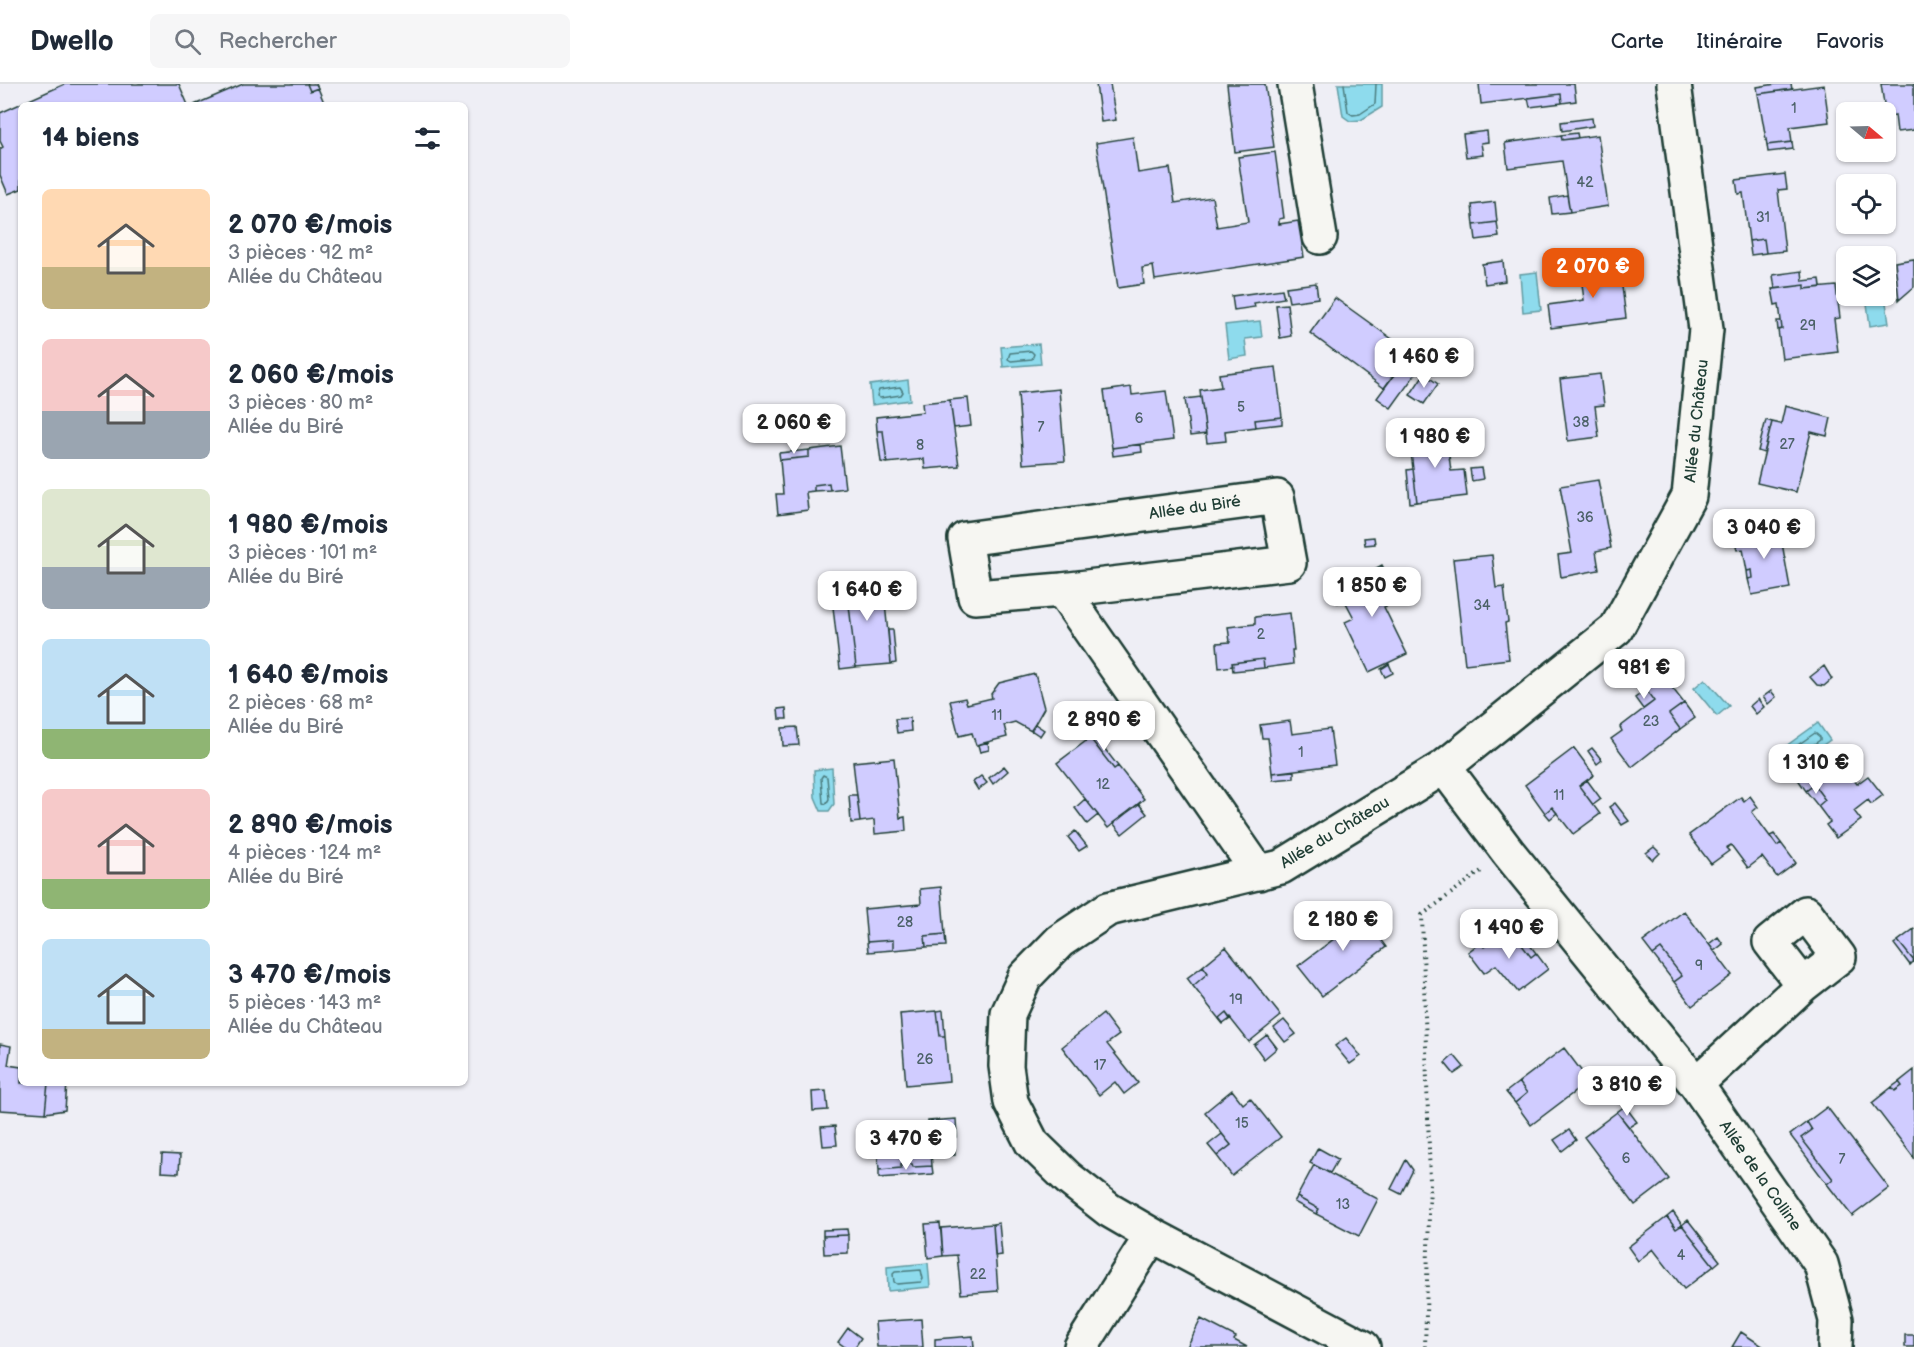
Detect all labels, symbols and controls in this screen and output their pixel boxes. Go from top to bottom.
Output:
search box [150,14,570,68]
text: Dwello [30,25,114,58]
icon: search [171,25,204,58]
text: Rechercher [219,28,337,55]
text: Carte [1611,29,1664,54]
text: Itinéraire [1697,29,1783,54]
text: Favoris [1816,29,1884,54]
house number: 1 [1791,100,1797,117]
north arrow [1836,102,1896,162]
map controls [1836,102,1896,306]
icon: filters [411,122,444,155]
text: 14 biens [42,123,139,154]
house number: 42 [1577,174,1594,191]
button: locate [1836,174,1896,234]
house number: 31 [1756,209,1770,226]
text: 2 070 €/mois [228,210,392,241]
icon: home [90,213,162,285]
text: 3 pièces · 92 m² [228,241,373,265]
button: layers [1836,246,1896,306]
pin: 2 070 € [1538,248,1648,299]
text: 2 070 € [1556,255,1630,279]
text: Allée du Château [228,265,383,289]
house number: 29 [1800,317,1816,334]
pin: 1 460 € [1369,338,1479,389]
text: 1 460 € [1389,345,1459,369]
street label: Allée du Château [1681,358,1713,484]
text: 2 060 €/mois [228,360,394,391]
icon: home [90,363,162,435]
text: 3 pièces · 80 m² [228,391,373,415]
house number: 5 [1237,399,1245,416]
pin: 2 060 € [739,404,849,455]
house number: 6 [1135,410,1144,427]
text: 2 060 € [757,411,831,435]
house number: 38 [1573,414,1589,431]
text: Allée du Biré [228,415,344,439]
pin: 1 980 € [1380,418,1490,469]
house number: 7 [1038,419,1045,436]
text: 1 980 € [1400,425,1470,449]
house number: 27 [1779,436,1795,453]
house number: 8 [916,437,924,454]
street label: Allée du Biré [1148,492,1242,524]
house number: 36 [1576,509,1594,526]
pin: 3 040 € [1709,509,1819,560]
text: 1 980 €/mois [228,510,388,541]
icon: home [90,513,162,585]
text: 3 040 € [1727,516,1801,540]
text: 3 pièces · 101 m² [228,541,377,565]
text: Allée du Biré [228,565,344,589]
pin: 1 850 € [1317,567,1427,618]
pin: 1 640 € [812,571,922,622]
text: 1 850 € [1337,574,1407,598]
text: 1 640 € [832,578,902,602]
house number: 34 [1473,597,1491,614]
house number: 2 [1257,626,1266,643]
pin: 981 € [1602,649,1686,700]
text: 981 € [1618,656,1670,680]
text: 1 640 €/mois [228,660,388,691]
icon: home [90,663,162,735]
text: 2 pièces · 68 m² [228,691,373,715]
pin: 2 890 € [1049,701,1159,752]
house number: 11 [992,707,1002,724]
text: 2 890 € [1067,708,1141,732]
house number: 23 [1643,713,1659,730]
text: Allée du Biré [228,715,344,739]
house number: 1 [1298,744,1304,761]
pin: 1 310 € [1761,744,1871,795]
text: 1 310 € [1783,751,1849,775]
house number: 12 [1096,776,1111,793]
house number: 11 [1554,787,1564,804]
street label: Allée du Château [1277,793,1393,873]
text: 2 890 €/mois [228,810,393,841]
icon: home [90,813,162,885]
text: 4 pièces · 124 m² [228,841,381,865]
text: Allée du Biré [228,865,344,889]
pin: 2 180 € [1288,901,1398,952]
text: 2 180 € [1308,908,1378,932]
pin: 1 490 € [1454,909,1564,960]
house number: 28 [897,914,913,931]
text: 1 490 € [1474,916,1544,940]
house number: 9 [1695,957,1703,974]
text: 3 470 €/mois [228,960,391,991]
icon: home [90,963,162,1035]
text: 5 pièces · 143 m² [228,991,381,1015]
house number: 19 [1229,991,1243,1008]
text: Allée du Château [228,1015,383,1039]
house number: 26 [917,1051,934,1068]
house number: 17 [1094,1057,1106,1074]
pin: 3 810 € [1572,1066,1682,1117]
text: 3 810 € [1592,1073,1662,1097]
house number: 15 [1235,1115,1249,1132]
street label: Allée de la Colline [1715,1117,1805,1235]
pin: 3 470 € [851,1120,961,1171]
text: 3 470 € [870,1127,942,1151]
house number: 6 [1622,1150,1631,1167]
house number: 7 [1839,1151,1846,1168]
house number: 13 [1336,1196,1350,1213]
house number: 4 [1677,1247,1686,1264]
house number: 22 [970,1266,987,1283]

